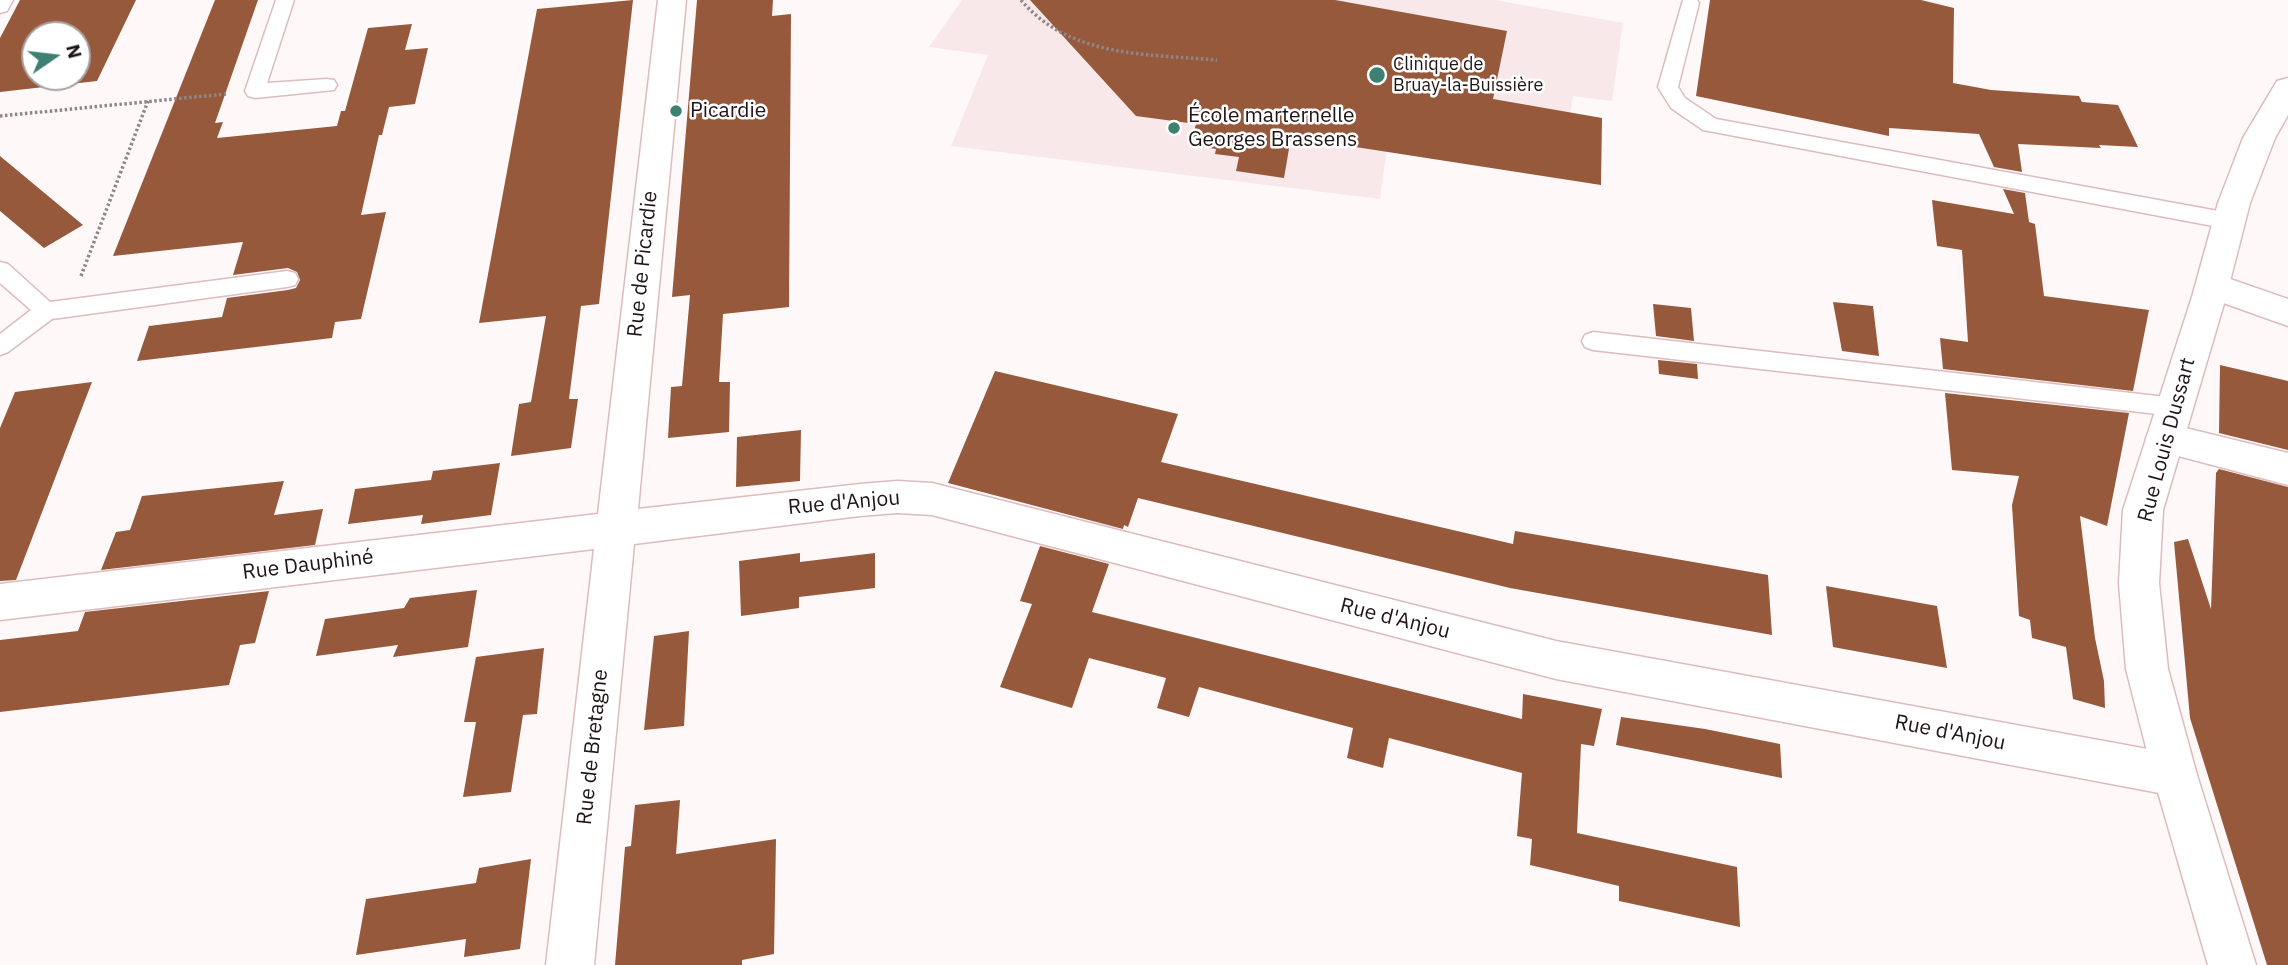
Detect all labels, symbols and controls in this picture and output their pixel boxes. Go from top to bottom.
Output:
north arrow [21,21,91,91]
text: N [61,42,88,61]
place label: Clinique de Bruay-la-Buissière [1393,54,1543,96]
marker: Clinique de Bruay-la-Buissière [1367,65,1387,85]
place label: Picardie [690,98,766,124]
marker: Picardie [668,103,684,119]
place label: École marternelle Georges Brassens [1188,103,1357,153]
marker: École marternelle Georges Brassens [1166,120,1182,136]
street label: Rue de Picardie [623,190,663,338]
street label: Rue Louis Dussart [2133,355,2201,525]
street label: Rue d'Anjou [787,486,901,520]
street label: Rue Dauphiné [241,544,375,586]
street label: Rue d'Anjou [1337,593,1453,645]
street label: Rue de Bretagne [572,668,614,826]
street label: Rue d'Anjou [1892,710,2008,756]

